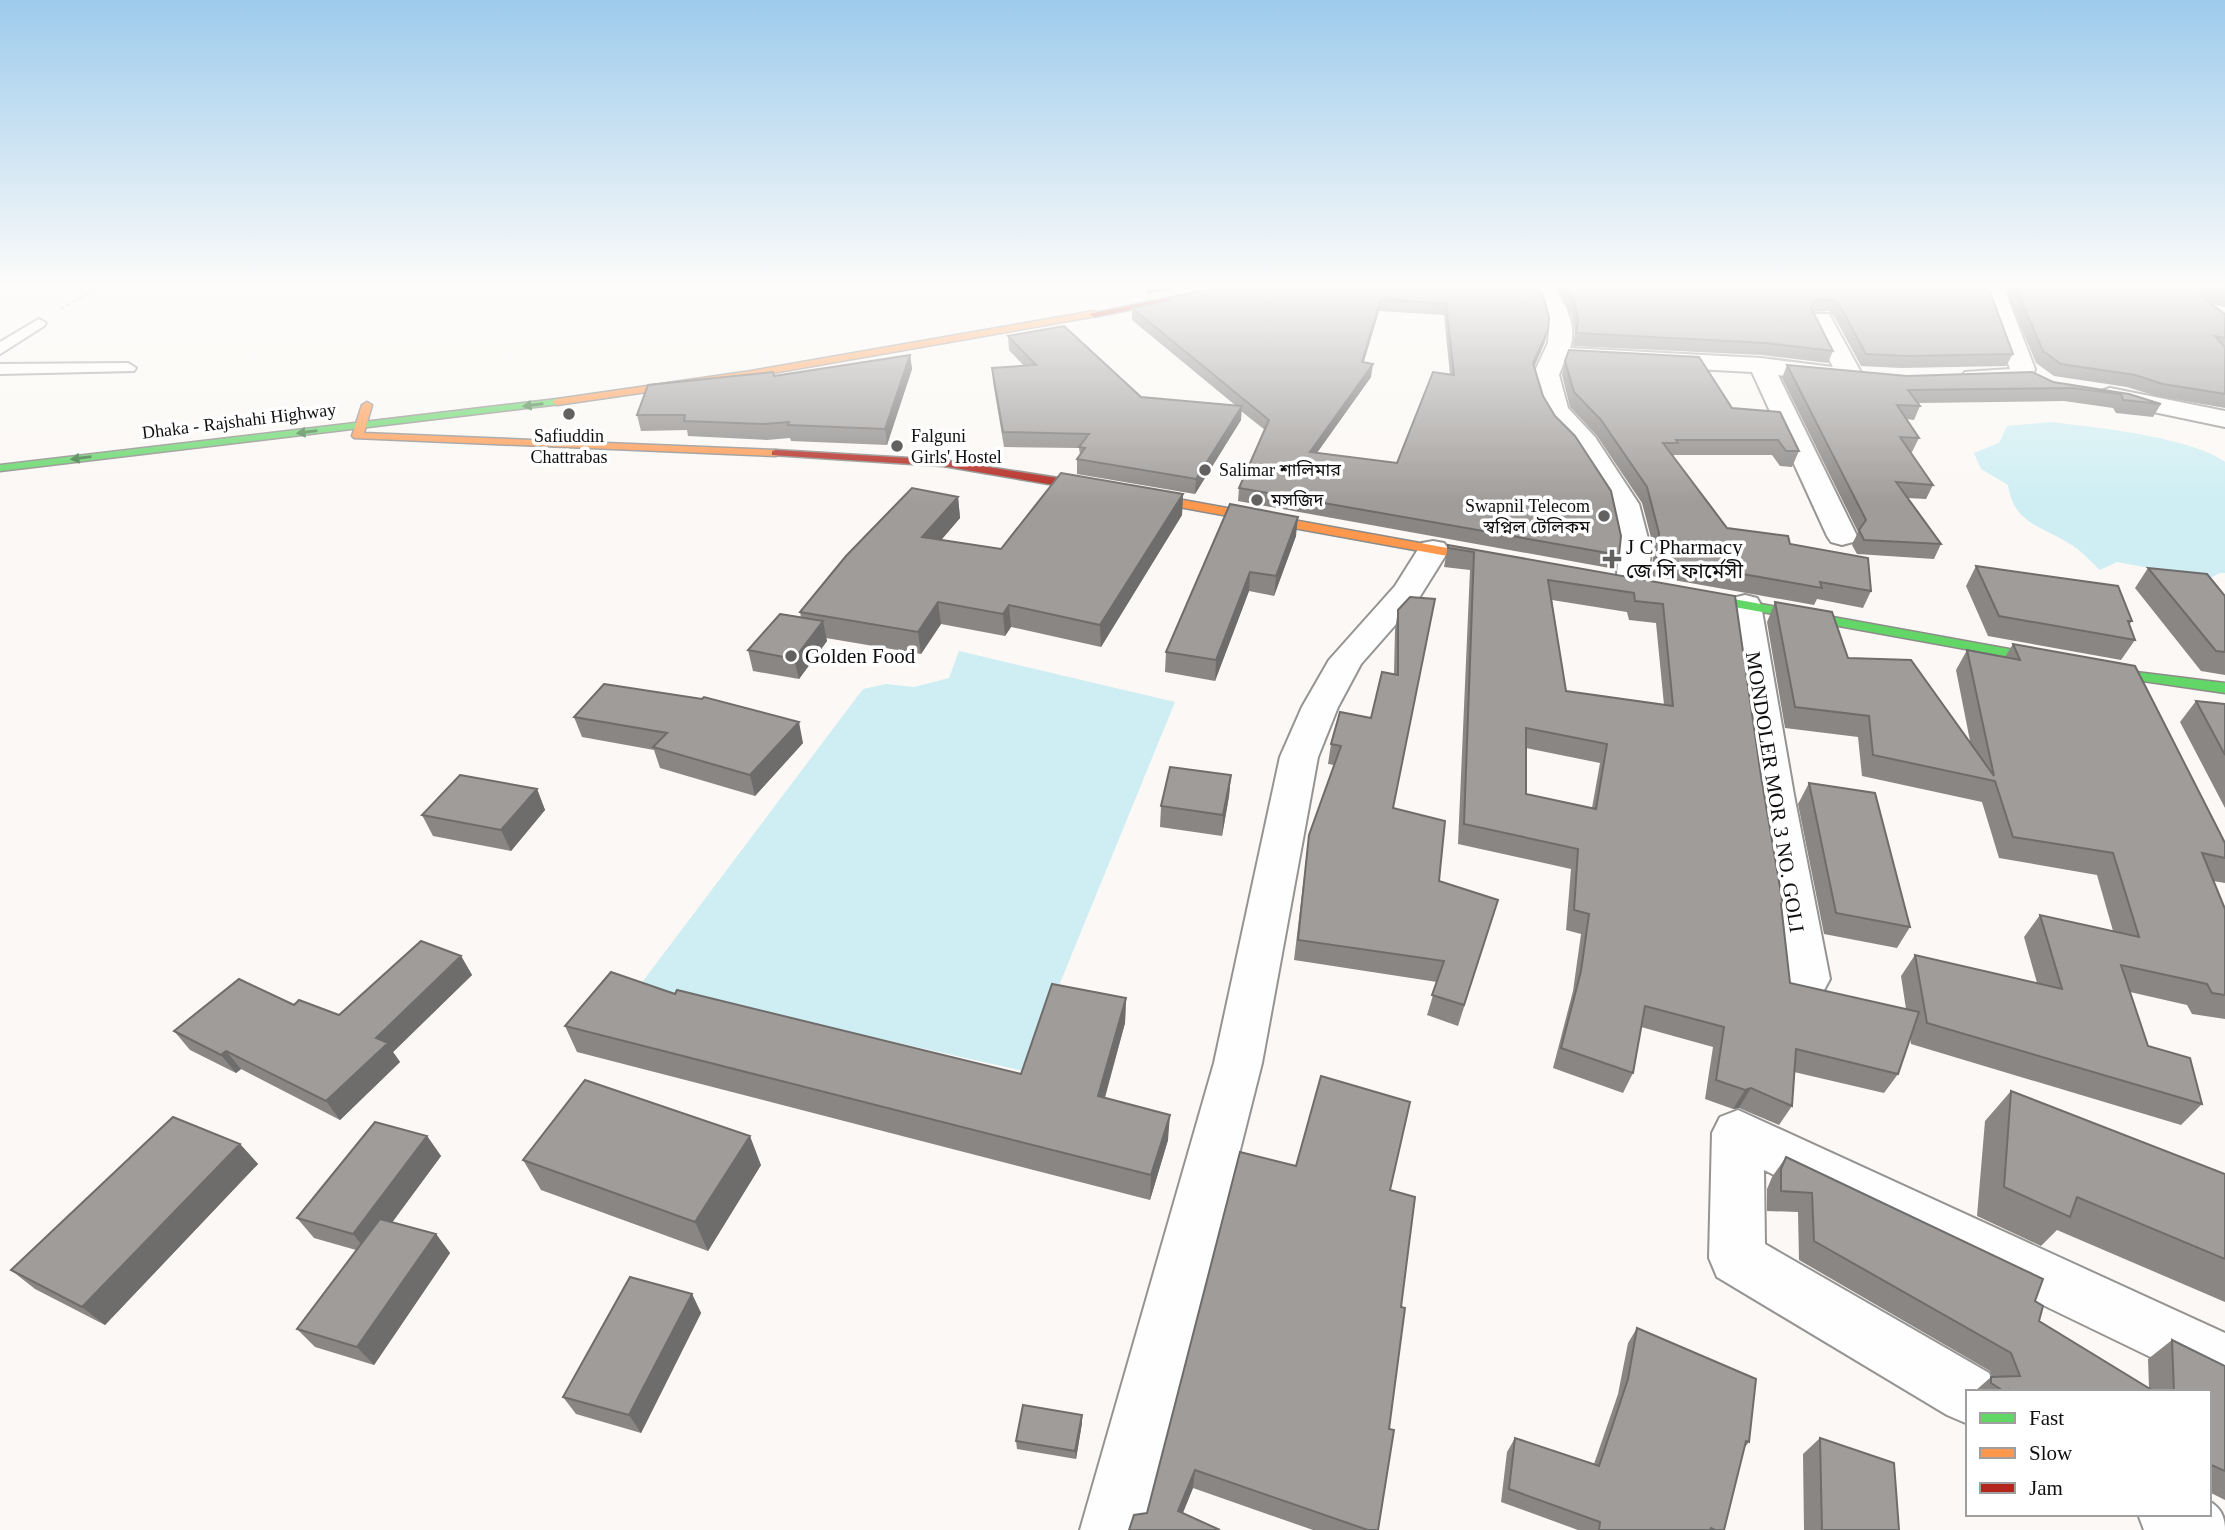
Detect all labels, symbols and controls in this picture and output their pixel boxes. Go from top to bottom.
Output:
street label: Dhaka - Rajshahi Highway [141,399,337,443]
one-way arrow [522,400,544,411]
marker: Safiuddin Chattrabas [561,406,577,422]
place label: Safiuddin Chattrabas [531,426,607,467]
place label: Falguni Girls' Hostel [911,426,1002,467]
one-way arrow [296,427,318,438]
marker: Falguni Girls' Hostel [889,438,905,454]
one-way arrow [70,453,92,464]
place label: Salimar শালিমার [1219,460,1341,480]
marker: Salimar শালিমার [1197,462,1213,478]
place label: মসজিদ [1270,490,1325,510]
marker: মসজিদ [1249,492,1265,508]
place label: Swapnil Telecom স্বপ্নিল টেলিকম [1465,496,1591,537]
marker: Swapnil Telecom স্বপ্নিল টেলিকম [1596,508,1612,524]
place label: J C Pharmacy জে সি ফার্মেসী [1626,535,1743,583]
marker: J C Pharmacy জে সি ফার্মেসী [1604,551,1620,567]
place label: Golden Food [805,644,916,668]
marker: Golden Food [783,648,799,664]
street label: MONDOLER MOR 3 NO. GOLI [1741,650,1809,934]
legend [1966,1390,2211,1516]
text: Fast [2029,1406,2064,1430]
text: Slow [2029,1441,2073,1465]
text: Jam [2029,1476,2063,1500]

